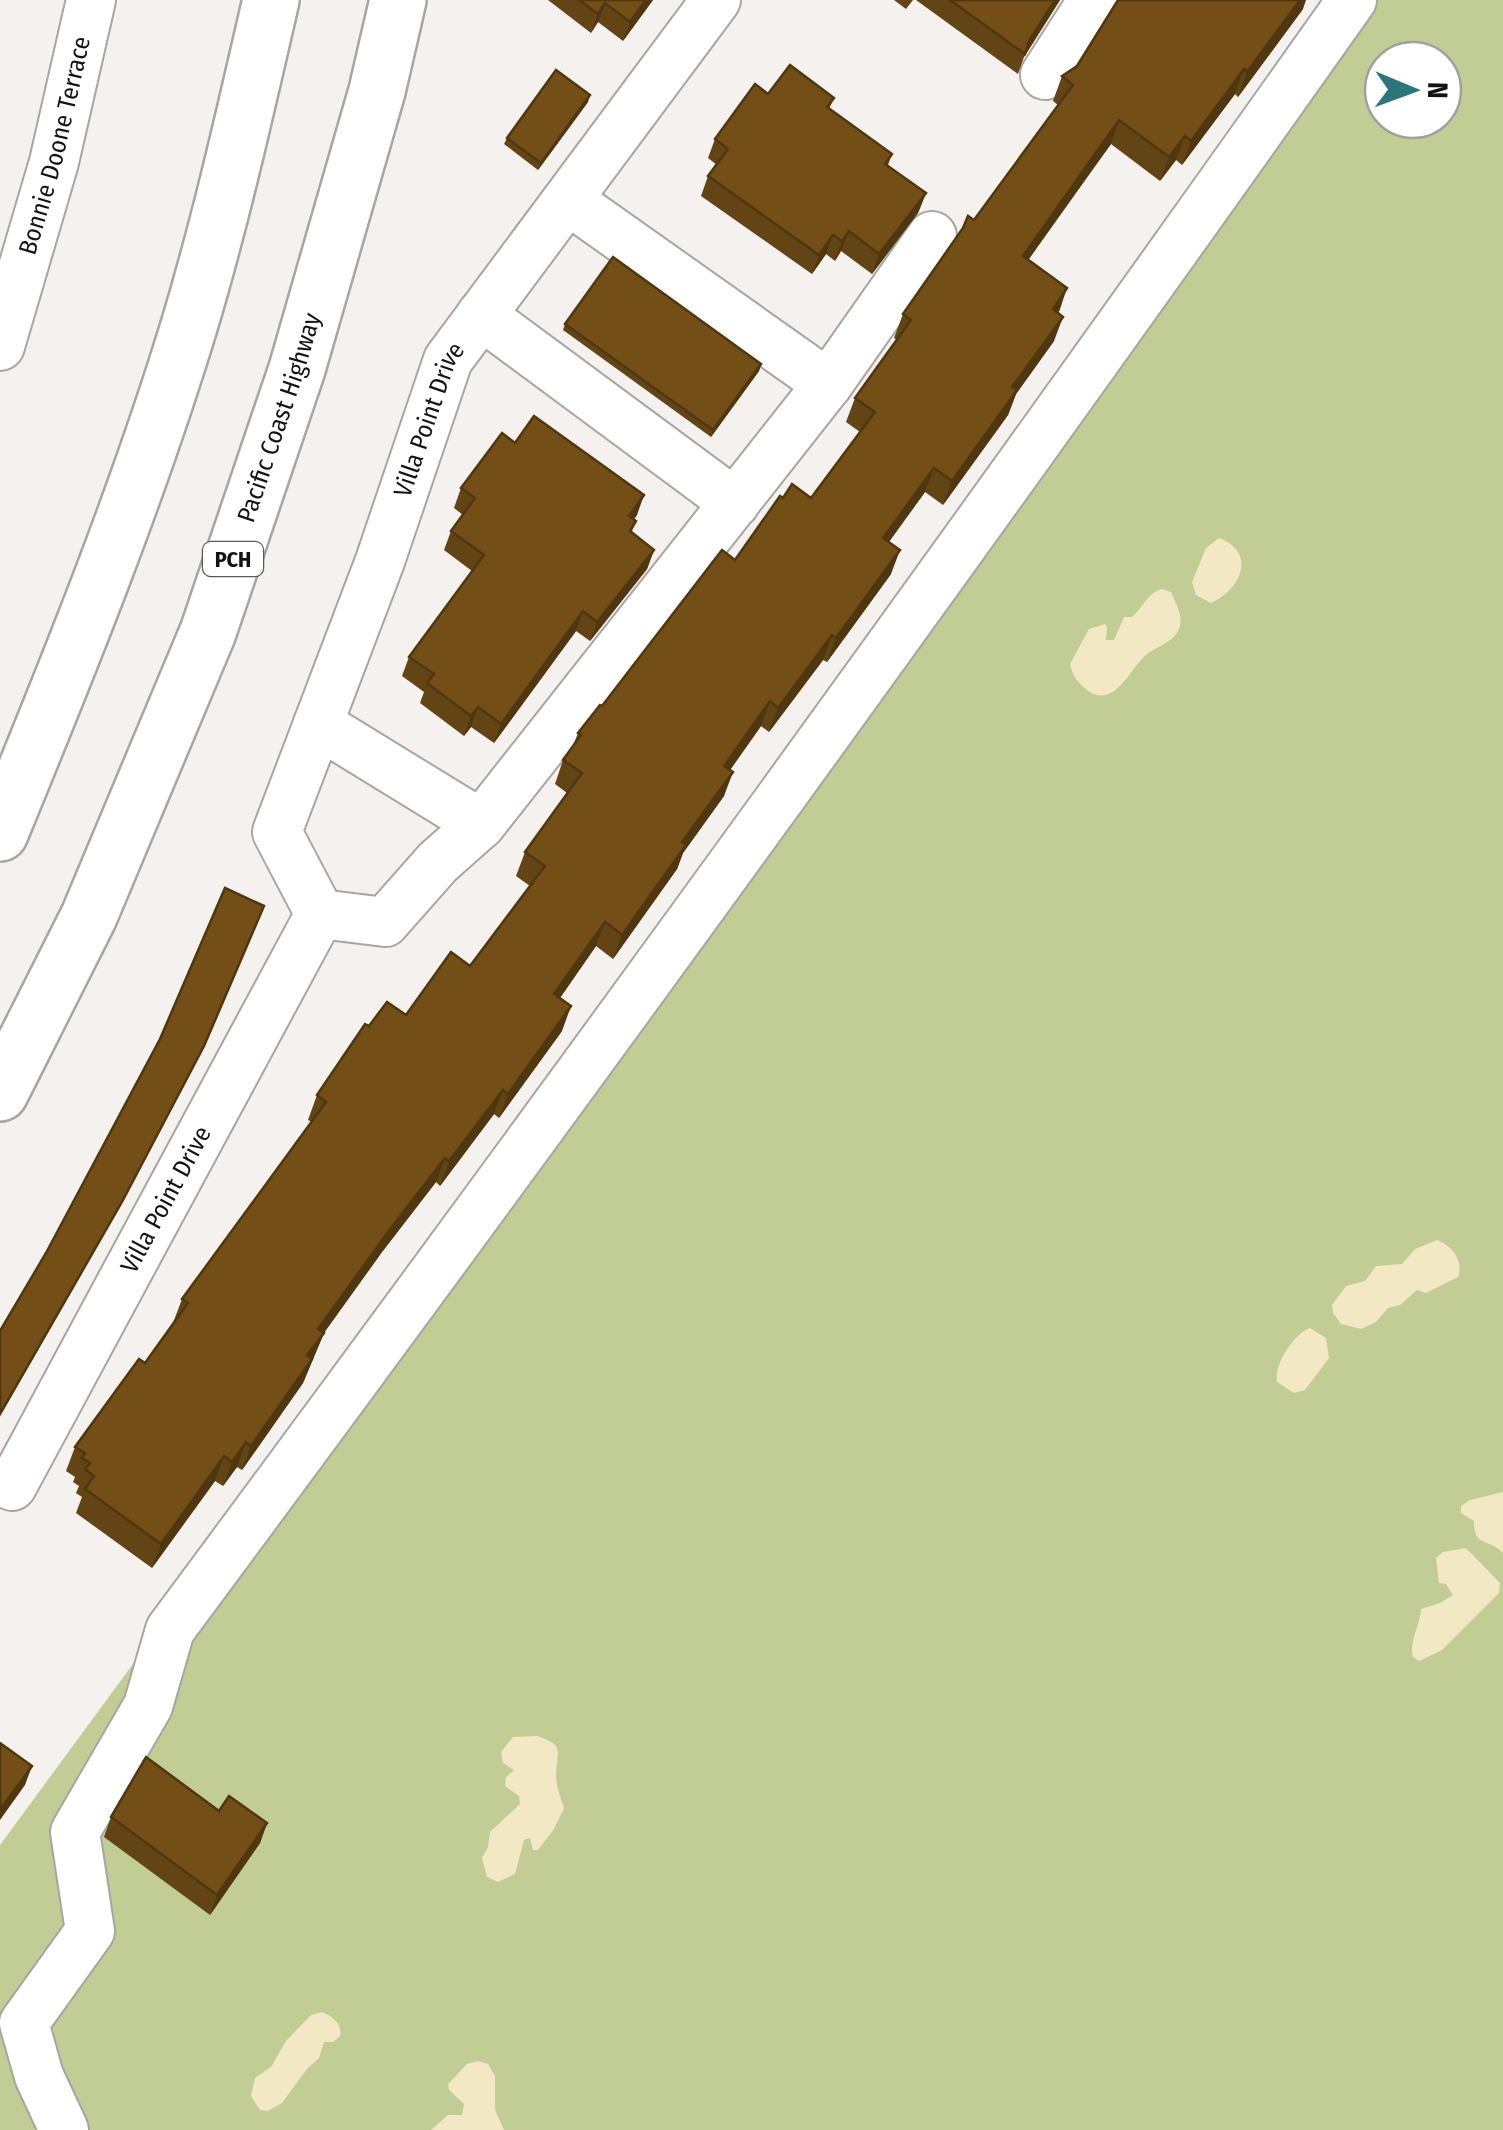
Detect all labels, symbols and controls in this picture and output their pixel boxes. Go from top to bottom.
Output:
street label: Bonnie Doone Terrace [13,34,97,258]
north arrow [1363,40,1463,140]
text: N [1421,82,1454,99]
street label: Pacific Coast Highway [231,310,327,526]
street label: Villa Point Drive [388,336,471,501]
road number: PCH [203,542,263,576]
street label: Villa Point Drive [114,1121,218,1278]

